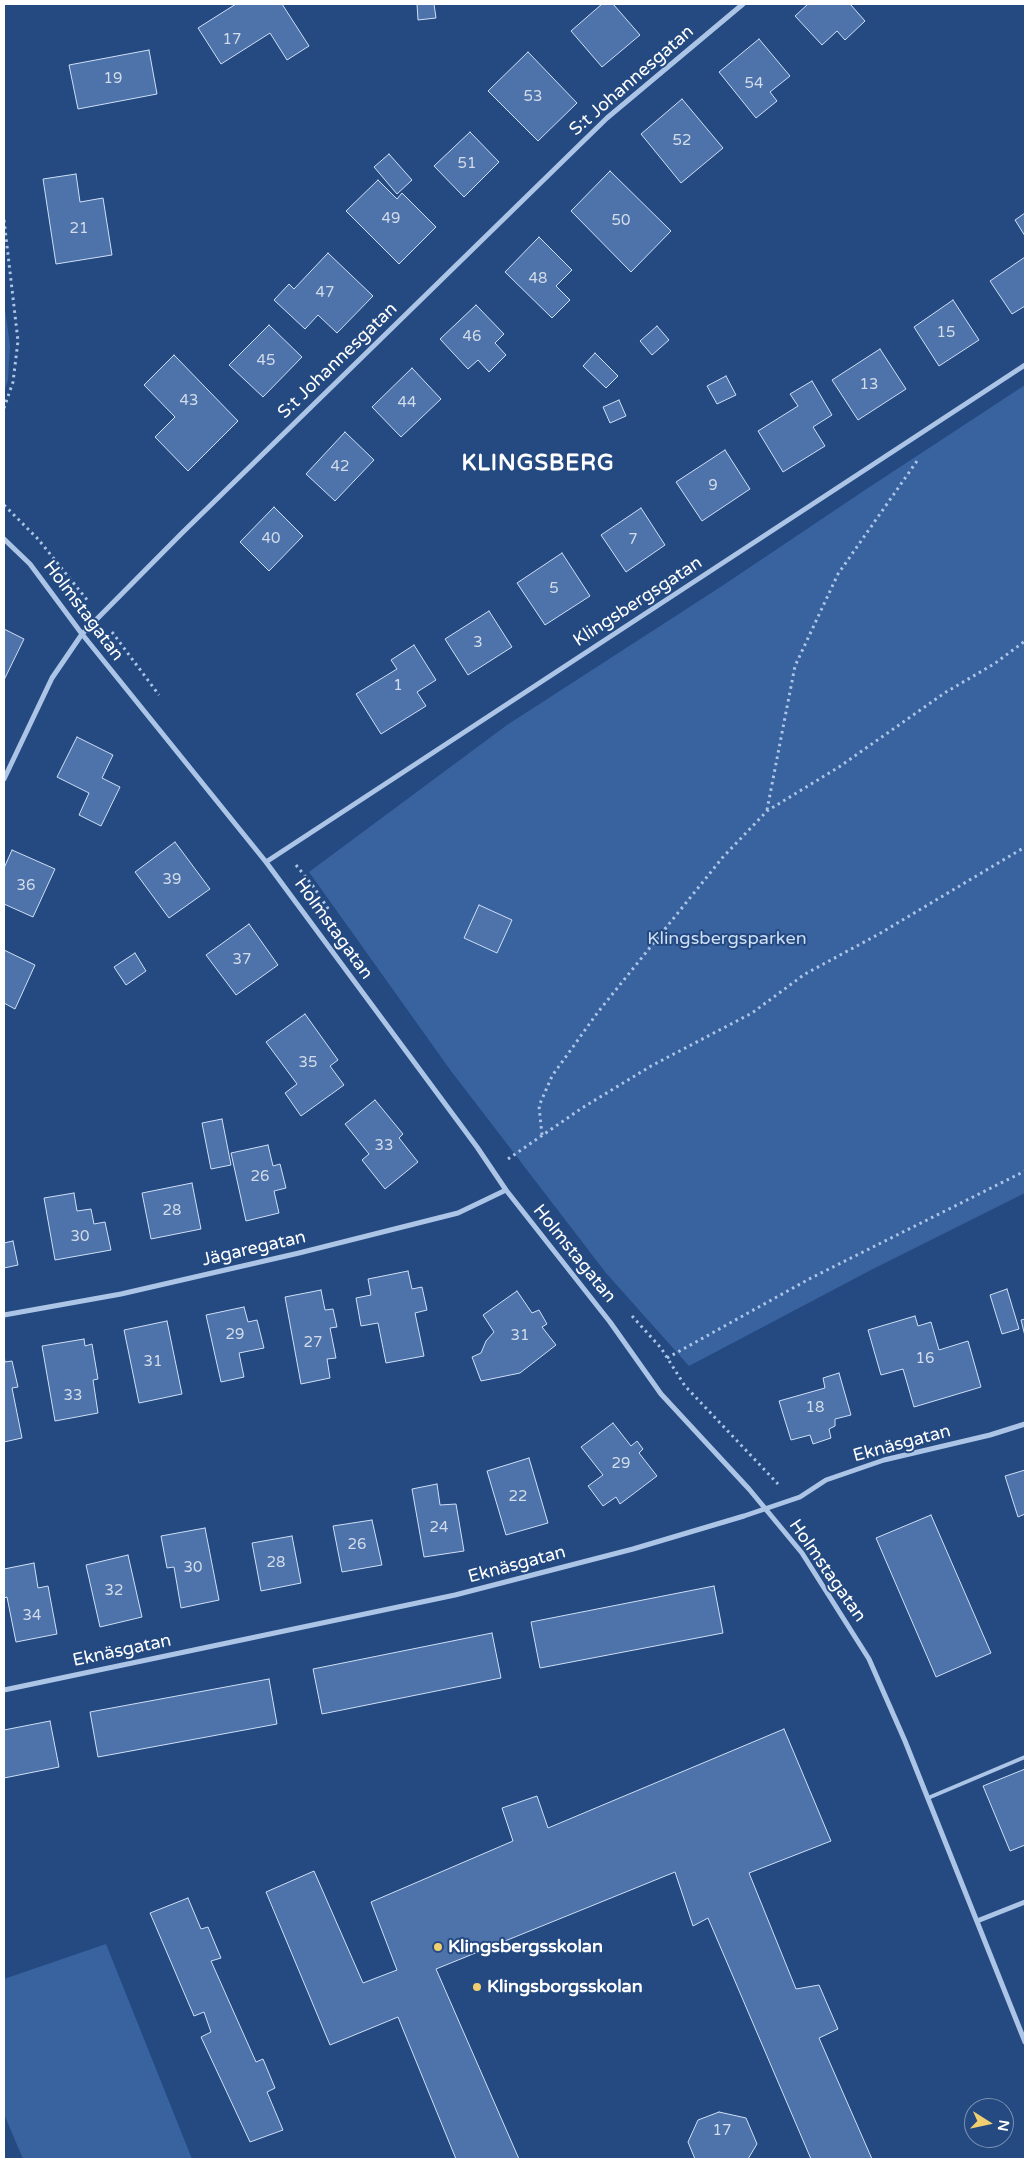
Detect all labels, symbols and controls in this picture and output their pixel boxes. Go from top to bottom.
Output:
street label: S:t Johannesgatan [565,21,699,141]
house number: 17 [223,31,241,49]
house number: 19 [104,70,122,88]
house number: 54 [745,75,763,93]
house number: 53 [524,88,542,106]
house number: 52 [673,132,691,150]
house number: 51 [458,155,476,173]
house number: 49 [382,210,400,228]
house number: 50 [612,212,630,230]
house number: 21 [70,220,88,238]
house number: 48 [529,270,547,288]
house number: 47 [316,284,334,302]
street label: S:t Johannesgatan [274,298,402,424]
house number: 15 [937,324,955,342]
house number: 46 [463,328,481,346]
house number: 45 [257,352,275,370]
house number: 13 [860,376,878,394]
house number: 43 [180,392,198,410]
house number: 44 [398,394,416,412]
district label: KLINGSBERG [460,451,616,477]
house number: 42 [331,458,349,476]
house number: 9 [708,477,718,495]
house number: 40 [262,530,280,548]
house number: 7 [628,531,638,549]
street label: Klingsbergsgatan [569,552,707,652]
street label: Holmstagatan [38,557,128,665]
house number: 5 [549,580,559,598]
house number: 3 [473,634,483,652]
house number: 1 [393,677,403,695]
house number: 39 [163,871,181,889]
street label: Holmstagatan [289,874,377,984]
house number: 36 [17,877,35,895]
park label: Klingsbergsparken [647,928,807,950]
house number: 37 [233,951,251,969]
house number: 35 [299,1054,317,1072]
house number: 33 [375,1137,393,1155]
house number: 26 [251,1168,269,1186]
street label: Holmstagatan [528,1201,620,1307]
house number: 28 [163,1202,181,1220]
street label: Jägaregatan [200,1227,308,1271]
house number: 30 [71,1228,89,1246]
house number: 29 [226,1326,244,1344]
house number: 31 [511,1327,529,1345]
house number: 27 [304,1334,322,1352]
house number: 16 [916,1350,934,1368]
house number: 31 [144,1353,162,1371]
house number: 33 [64,1387,82,1405]
house number: 18 [806,1399,824,1417]
street label: Eknäsgatan [851,1421,953,1467]
house number: 29 [612,1455,630,1473]
house number: 22 [509,1488,527,1506]
street label: Holmstagatan [784,1516,870,1626]
house number: 24 [430,1519,448,1537]
house number: 26 [348,1536,366,1554]
street label: Eknäsgatan [466,1542,568,1588]
house number: 28 [267,1554,285,1572]
house number: 30 [184,1559,202,1577]
house number: 32 [105,1582,123,1600]
house number: 34 [23,1607,41,1625]
street label: Eknäsgatan [71,1630,173,1672]
place label: Klingsbergsskolan [448,1936,603,1958]
marker: Klingsbergsskolan [432,1941,444,1953]
place label: Klingsborgsskolan [487,1976,643,1998]
marker: Klingsborgsskolan [471,1981,483,1993]
north arrow [964,2098,1014,2148]
text: N [994,2119,1013,2133]
house number: 17 [713,2122,731,2140]

